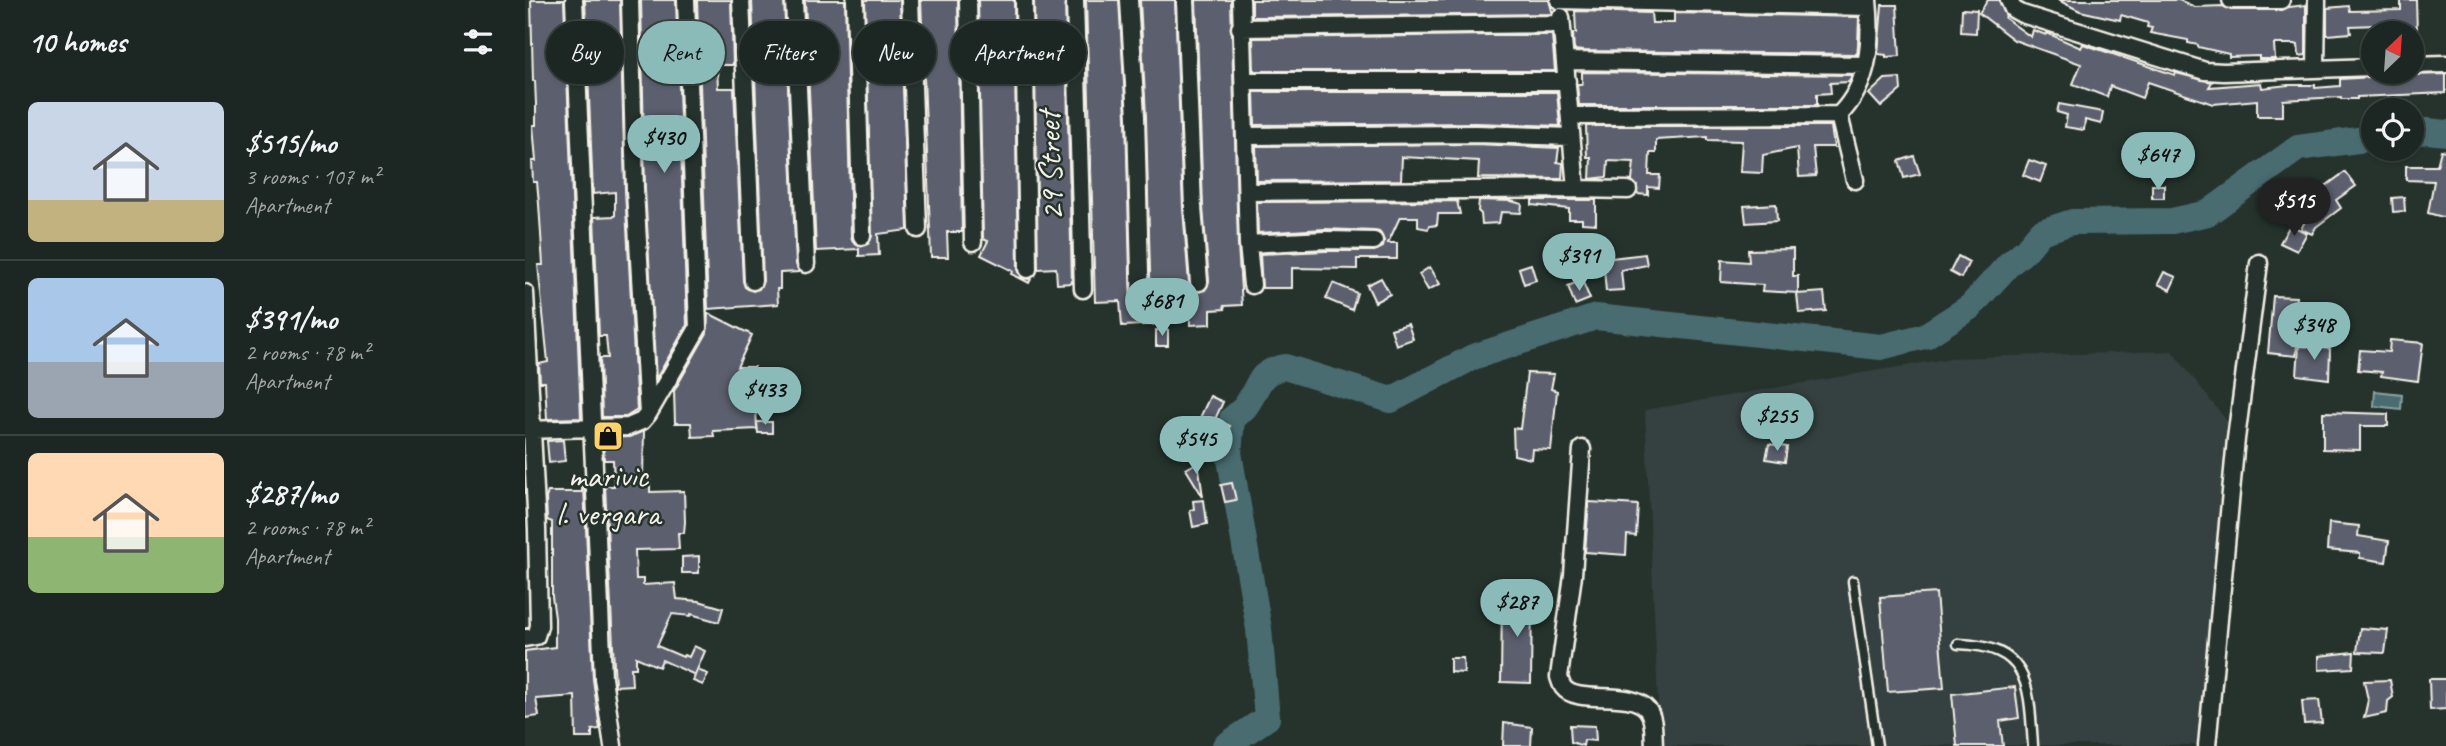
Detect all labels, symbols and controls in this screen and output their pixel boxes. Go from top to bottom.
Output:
chip: Buy [546,21,624,84]
chip: Rent [638,21,725,84]
chip: Filters [739,21,839,84]
chip: New [853,21,936,84]
chip: Apartment [950,21,1086,84]
north arrow [2361,21,2424,84]
map controls [2361,21,2424,161]
text: 10 homes [28,23,126,61]
icon: filters [459,23,497,61]
button: locate [2361,98,2424,161]
street label: 29 Street [1027,106,1073,221]
pin: $430 [623,116,705,175]
text: $430 [643,123,685,152]
text: $515/mo [245,124,336,162]
icon: home [84,130,168,214]
pin: $647 [2117,132,2199,192]
text: $647 [2137,140,2179,169]
text: 3 rooms · 107 m² [245,162,380,191]
pin: $515 [2253,178,2335,238]
text: $515 [2274,186,2314,215]
text: Apartment [245,191,330,220]
pin: $391 [1538,233,1620,293]
text: $391 [1558,241,1600,270]
pin: $681 [1121,278,1203,338]
text: $681 [1141,286,1183,315]
text: $391/mo [245,300,337,338]
pin: $348 [2273,302,2355,362]
icon: home [84,306,168,390]
text: $348 [2293,310,2335,339]
text: 2 rooms · 78 m² [245,338,369,367]
text: Apartment [245,367,330,396]
pin: $433 [724,368,806,427]
text: $433 [744,375,786,404]
pin: $255 [1736,393,1818,453]
text: $255 [1757,401,1797,430]
pin: $545 [1155,416,1237,476]
shop icon: marivic l. vergara [591,419,625,453]
text: $545 [1176,424,1216,453]
place label: marivic l. vergara [556,455,662,535]
text: $287/mo [245,475,337,513]
icon: home [84,481,168,565]
text: 2 rooms · 78 m² [245,513,369,542]
text: Apartment [245,542,330,571]
pin: $287 [1476,580,1558,639]
text: $287 [1496,587,1538,616]

